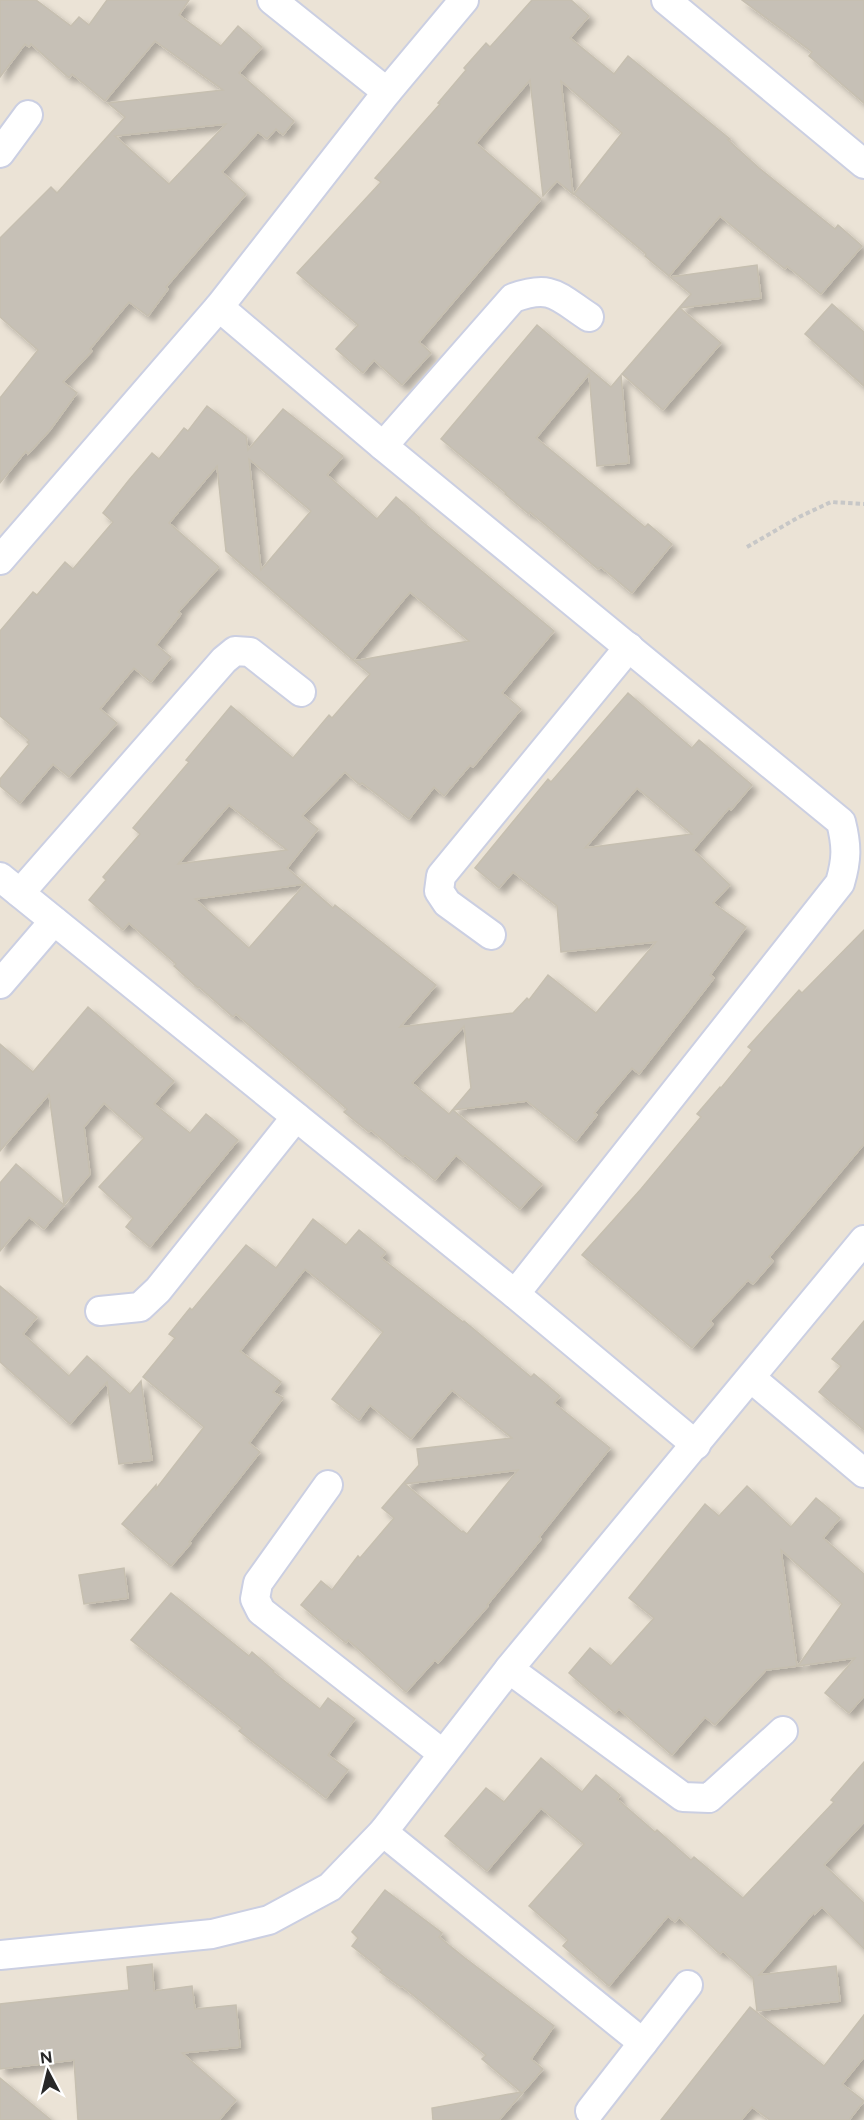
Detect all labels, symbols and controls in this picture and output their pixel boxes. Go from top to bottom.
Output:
north arrow [18,2042,78,2102]
text: N [39,2047,54,2068]

